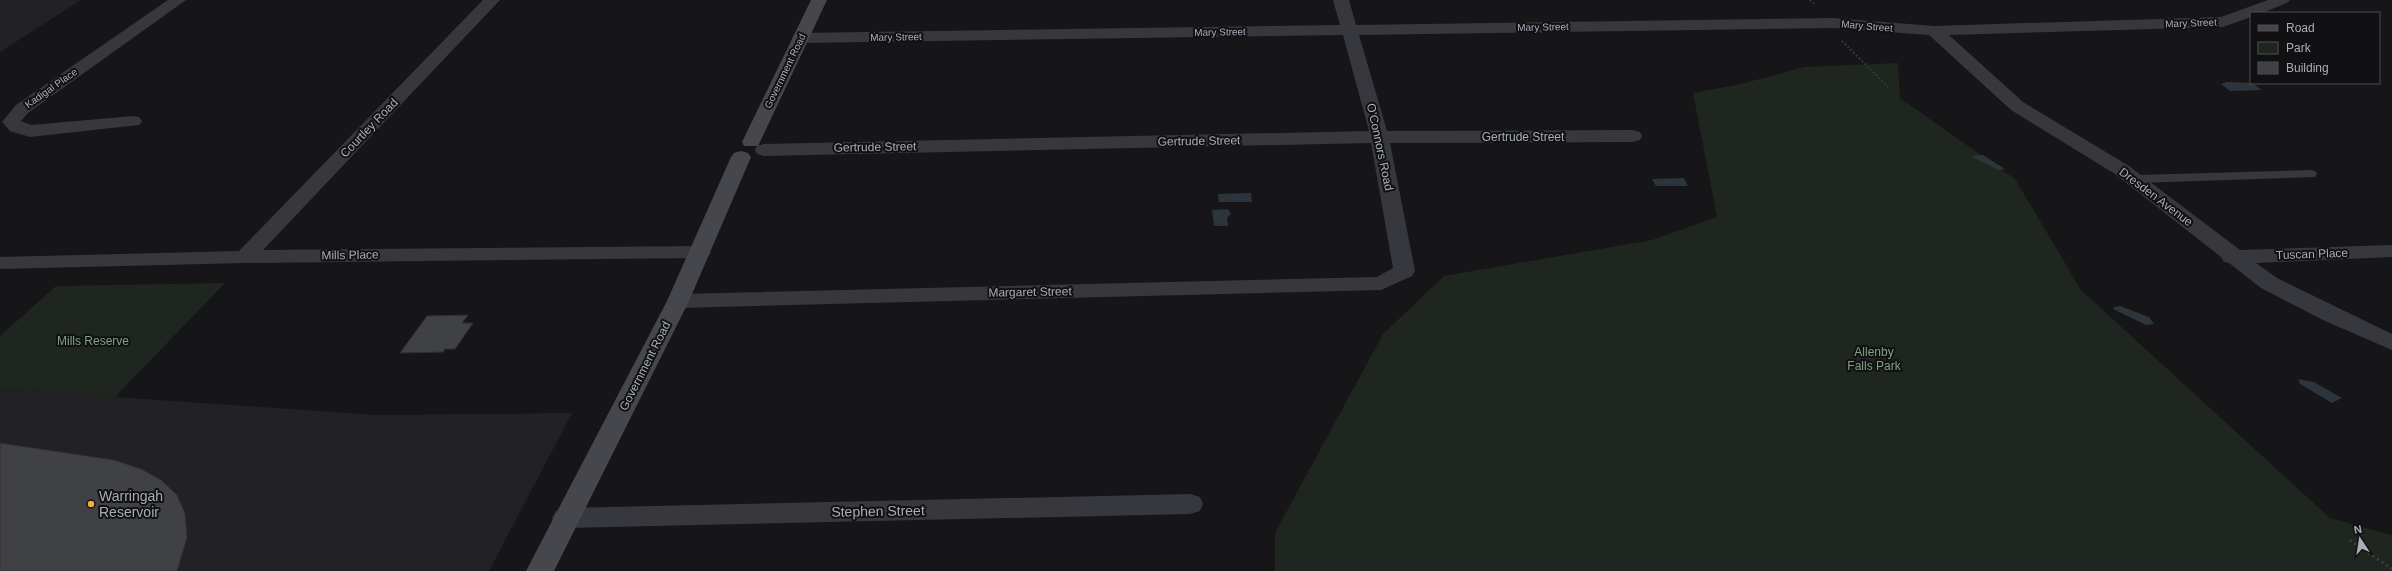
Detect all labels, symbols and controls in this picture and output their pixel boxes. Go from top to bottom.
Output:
legend [2250,12,2380,84]
street label: Mary Street [2165,17,2217,29]
street label: Mary Street [1841,18,1893,34]
street label: Mary Street [1517,21,1569,33]
text: Road [2286,21,2315,35]
street label: Mary Street [1194,26,1246,38]
street label: Mary Street [870,31,922,43]
street label: Government Road [762,32,808,110]
text: Park [2286,41,2312,55]
text: Building [2286,61,2329,75]
street label: Kadigal Place [23,66,80,110]
street label: Courtley Road [337,96,401,160]
street label: O'Connors Road [1364,102,1396,192]
street label: Gertrude Street [1482,130,1565,144]
street label: Gertrude Street [1158,133,1241,149]
street label: Gertrude Street [834,139,917,155]
street label: Dresden Avenue [2116,165,2196,229]
street label: Tuscan Place [2276,246,2349,262]
street label: Mills Place [321,247,379,262]
street label: Margaret Street [988,284,1072,300]
street label: Government Road [617,319,673,413]
park label: Mills Reserve [57,334,129,348]
park label: Allenby Falls Park [1847,345,1902,373]
place label: Warringah Reservoir [99,488,163,520]
marker: Warringah Reservoir [86,499,96,509]
street label: Stephen Street [831,502,925,520]
north arrow [2340,519,2380,559]
text: N [2353,523,2363,536]

